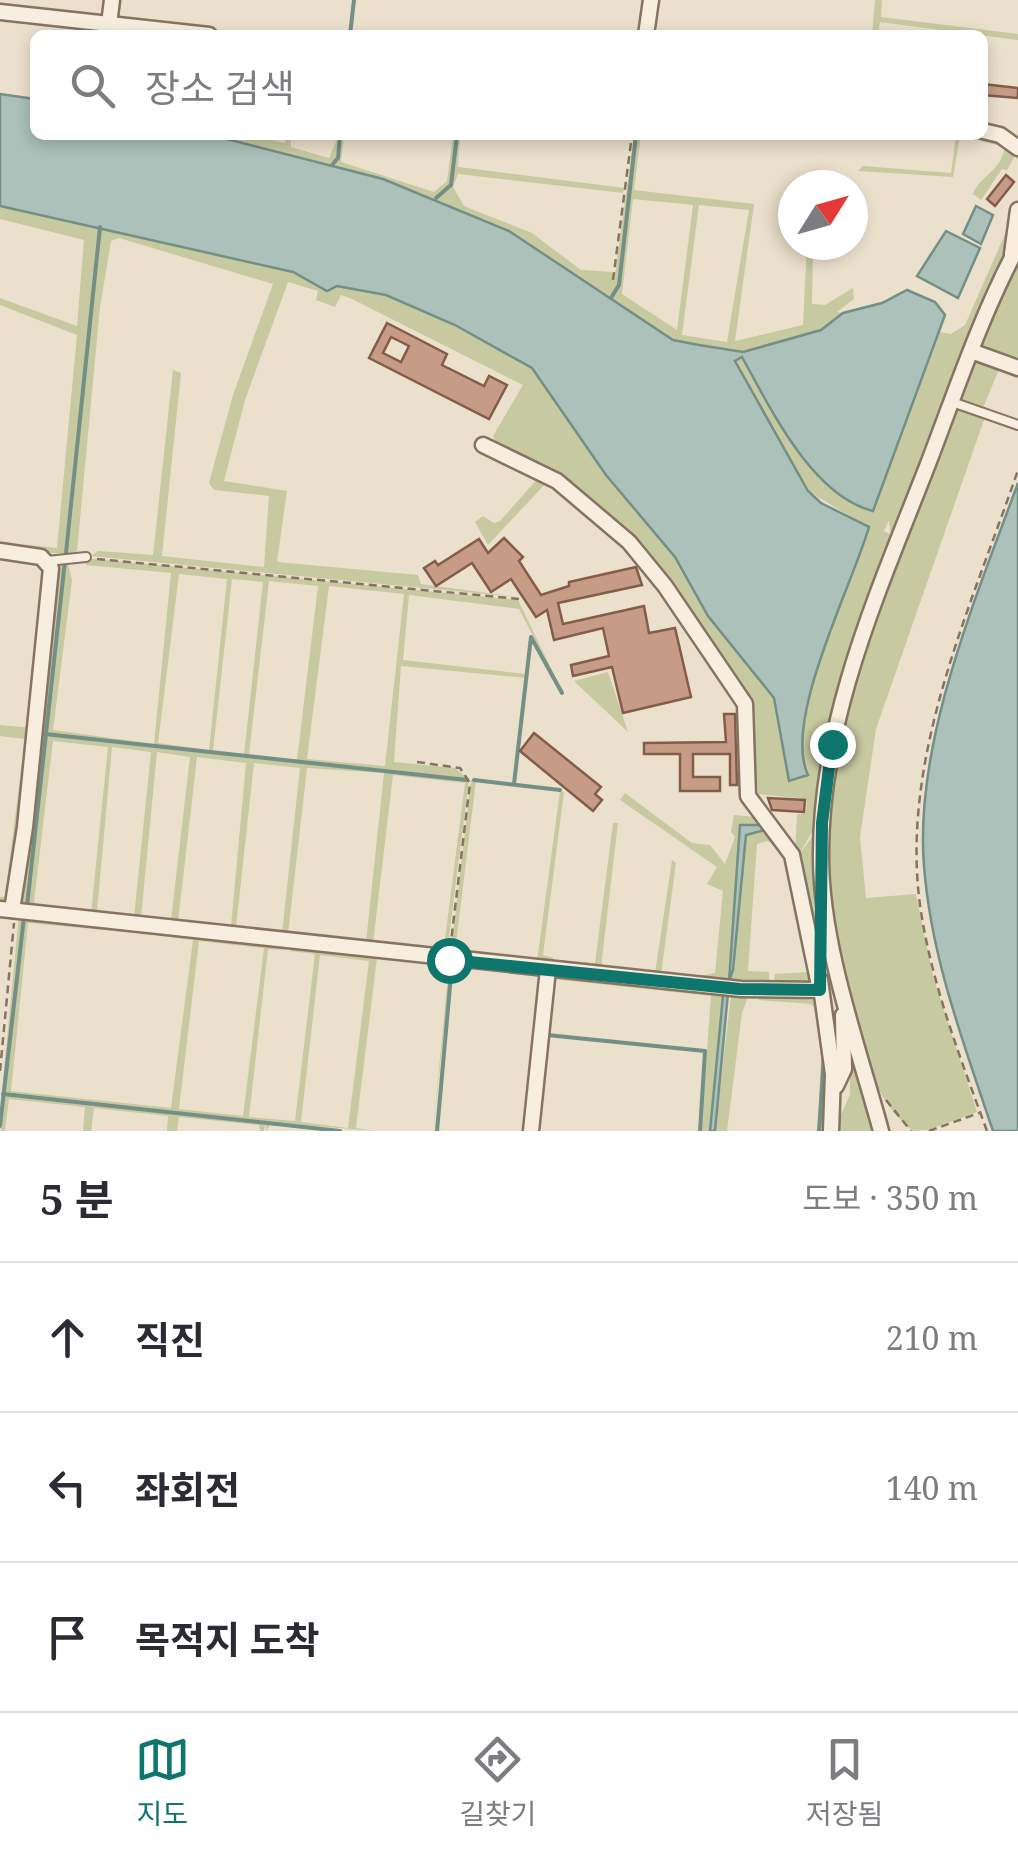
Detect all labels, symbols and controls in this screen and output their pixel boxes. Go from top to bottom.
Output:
search box [30,30,988,140]
icon: search [65,58,120,113]
text: 장소 검색 [145,61,295,113]
north arrow [778,170,868,260]
route end [810,722,856,768]
route start [427,938,473,984]
text: 5 분 [40,1170,113,1227]
text: 도보 · 350 m [802,1176,978,1219]
icon: ahead [40,1310,95,1365]
text: 직진 [135,1313,205,1365]
text: 210 m [886,1316,978,1359]
icon: left [40,1460,95,1515]
text: 좌회전 [135,1463,240,1515]
text: 140 m [886,1466,978,1509]
icon: arrive [40,1610,95,1665]
text: 목적지 도착 [135,1613,320,1665]
tab: 지도 [135,1732,190,1832]
tab: 길찾기 [459,1732,536,1832]
tab: 저장됨 [806,1732,883,1832]

